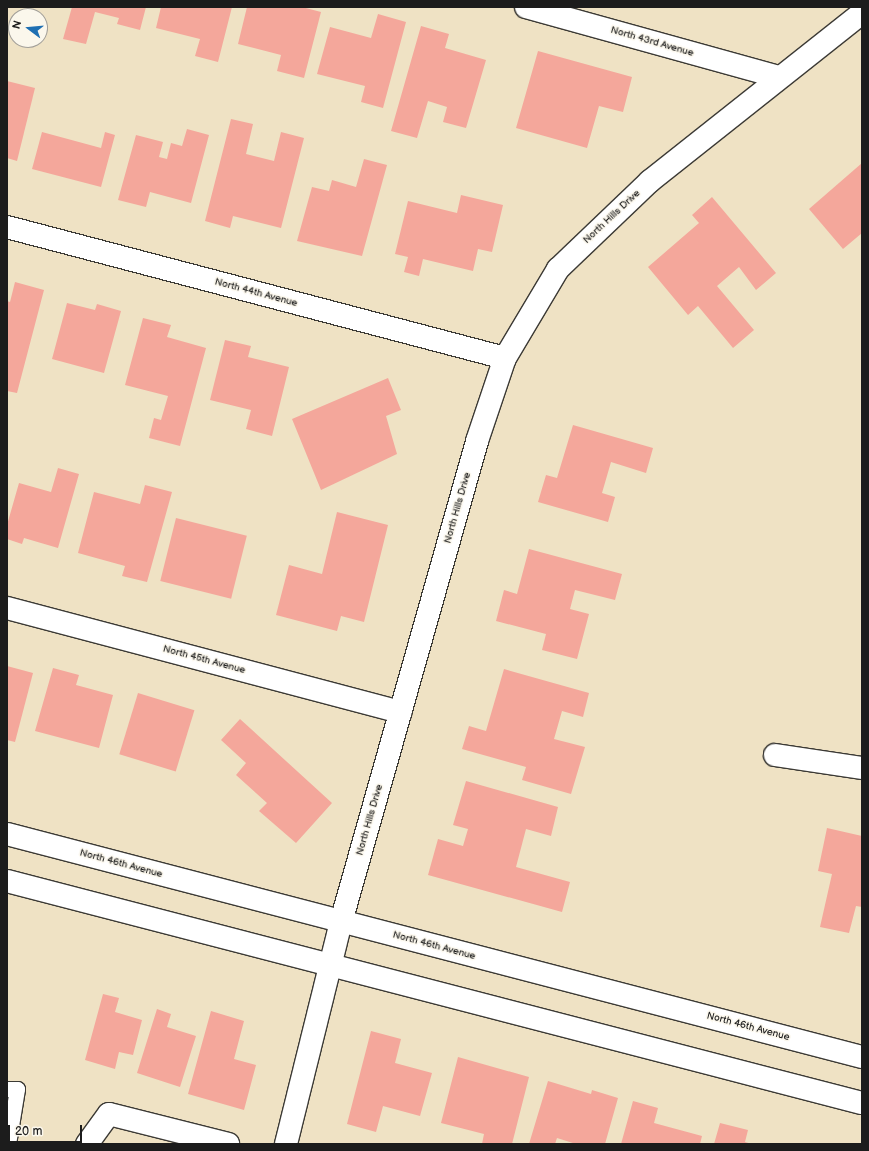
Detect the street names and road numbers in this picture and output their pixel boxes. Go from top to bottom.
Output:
street label: North 43rd Avenue [609,24,695,60]
street label: North Hills Drive [581,188,643,246]
street label: North 44th Avenue [213,276,299,310]
street label: North Hills Drive [442,471,474,545]
street label: North 45th Avenue [161,643,247,677]
street label: North Hills Drive [354,783,386,857]
street label: North 46th Avenue [78,847,164,881]
street label: North 46th Avenue [391,929,477,963]
street label: North 46th Avenue [705,1010,791,1044]

